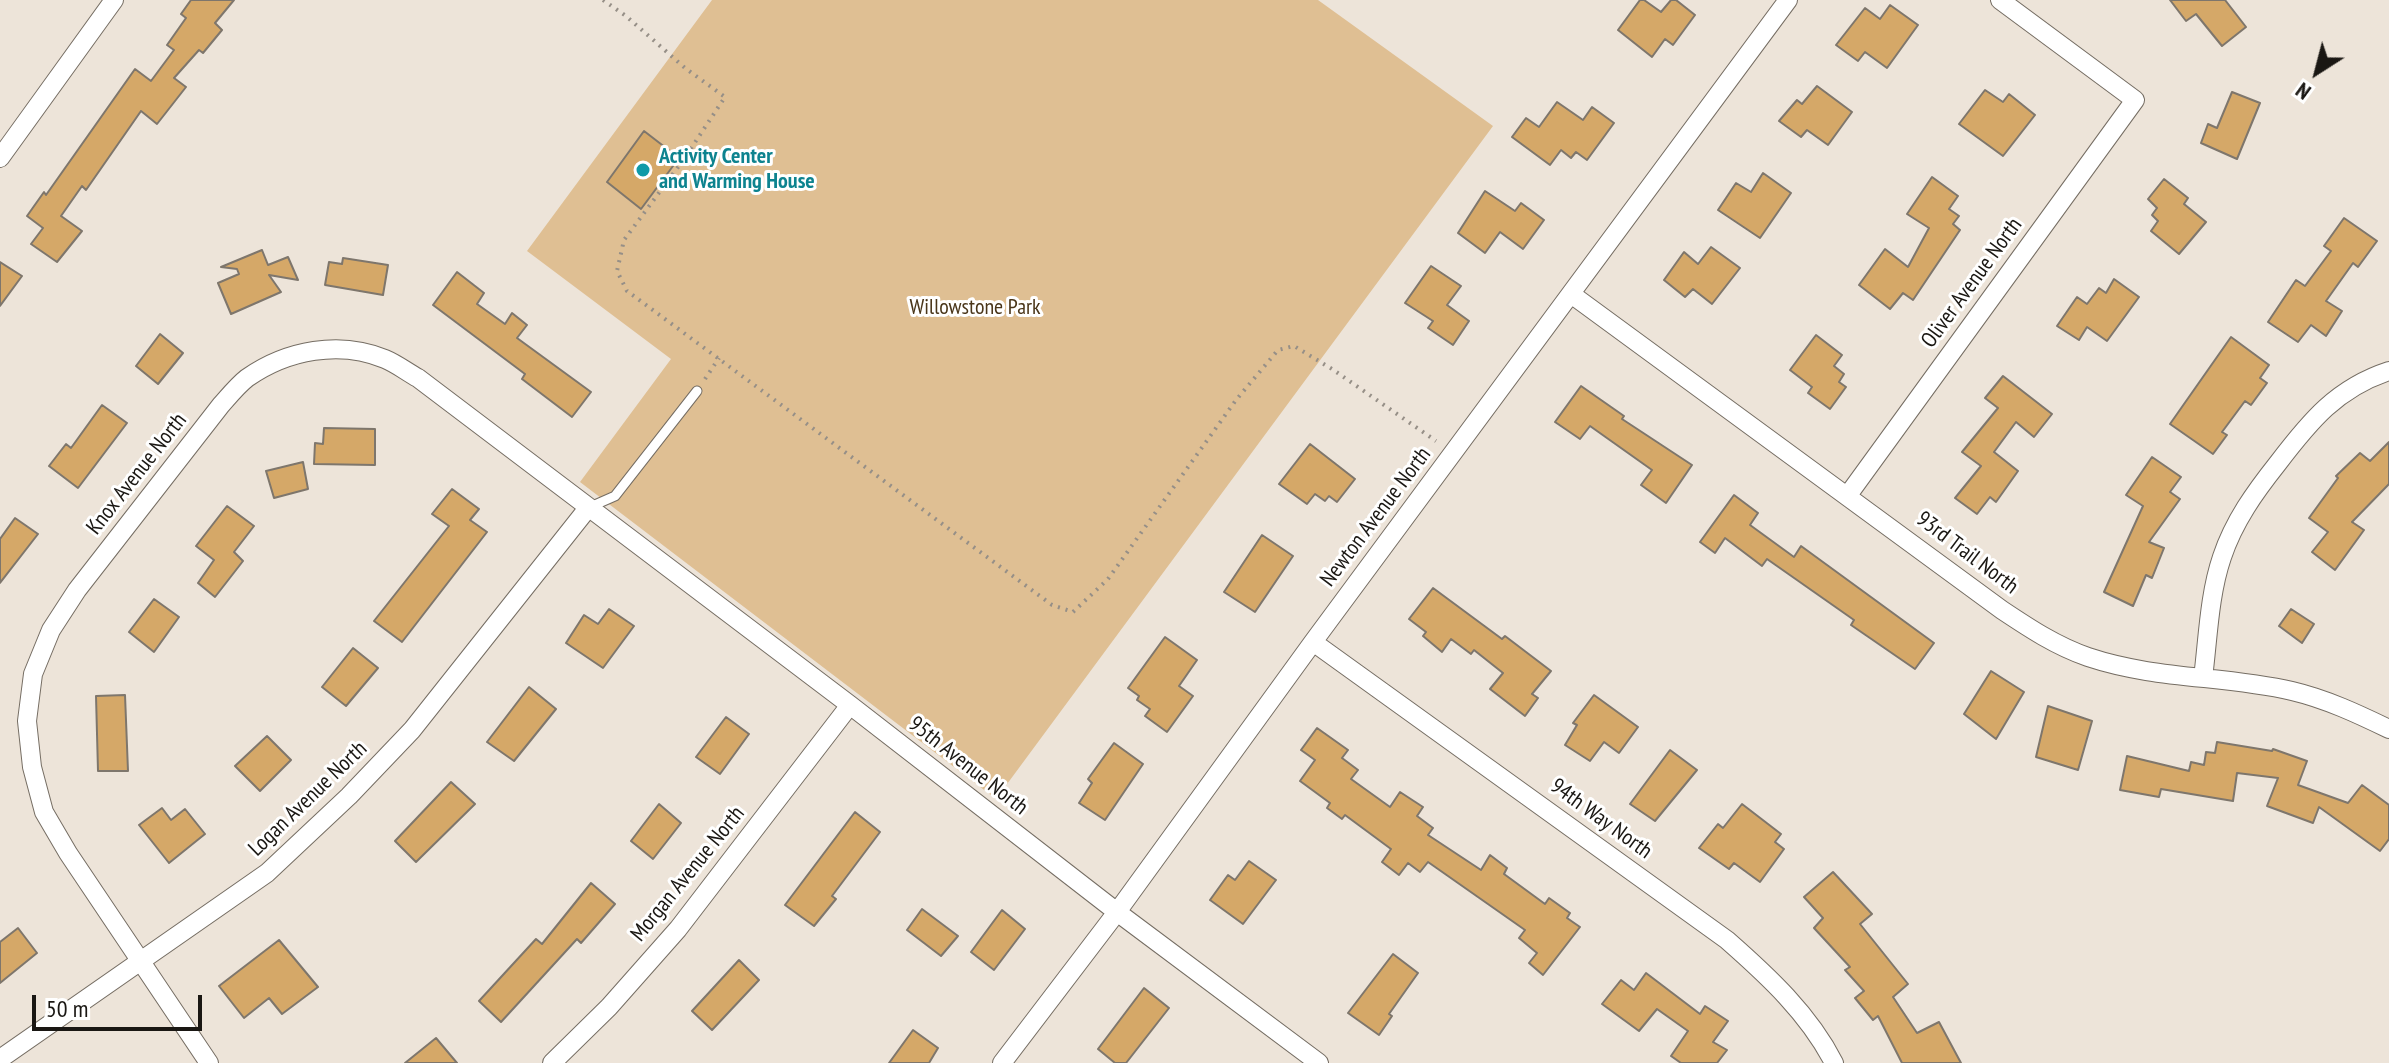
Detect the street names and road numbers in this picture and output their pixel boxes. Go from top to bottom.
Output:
street label: Oliver Avenue North [1916,213,2028,353]
street label: Knox Avenue North [81,408,193,540]
street label: Newton Avenue North [1315,442,1437,592]
street label: 93rd Trail North [1911,506,2023,600]
street label: 95th Avenue North [903,711,1033,821]
street label: Logan Avenue North [243,736,373,862]
street label: 94th Way North [1545,773,1657,865]
street label: Morgan Avenue North [625,801,751,947]

